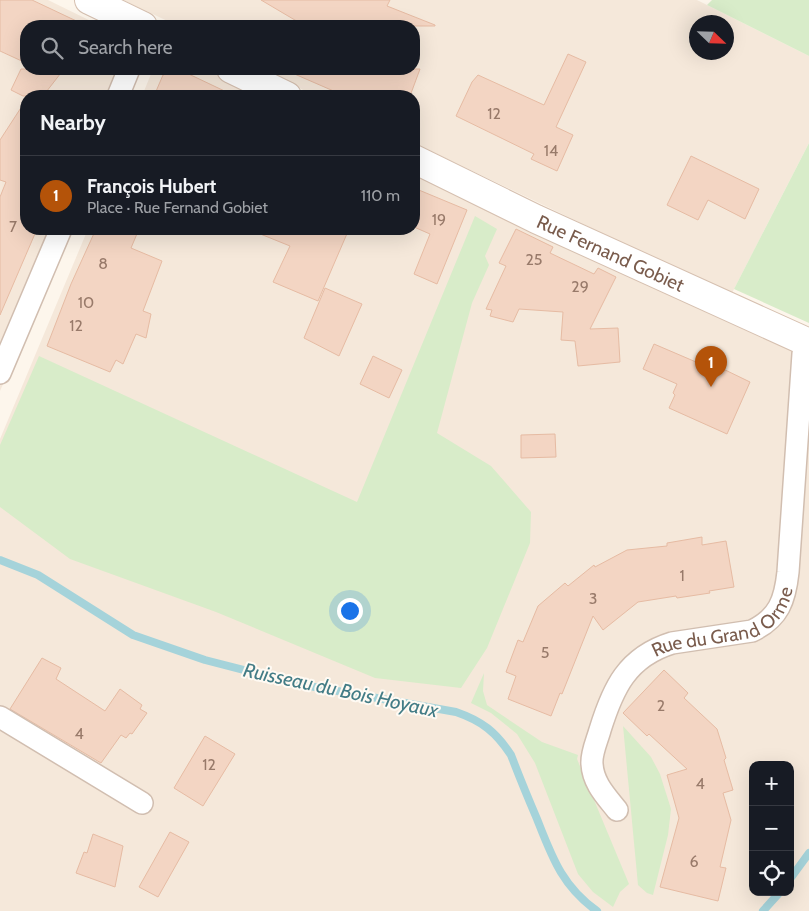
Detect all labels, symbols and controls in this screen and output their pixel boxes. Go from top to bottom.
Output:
north arrow [689,15,734,60]
search box [20,20,420,75]
icon: search [38,34,66,62]
text: Search here [78,36,172,59]
house number: 12 [487,104,501,123]
text: Nearby [40,110,106,135]
house number: 14 [544,141,558,160]
text: François Hubert [87,175,216,198]
text: 1 [53,186,59,205]
text: 110 m [361,186,400,205]
text: Place · Rue Fernand Gobiet [87,198,268,217]
house number: 19 [432,210,446,229]
street label: Rue Fernand Gobiet [533,210,688,297]
house number: 7 [9,217,17,236]
house number: 25 [525,250,543,269]
house number: 8 [98,254,108,273]
house number: 29 [571,277,589,296]
house number: 10 [78,293,94,312]
house number: 12 [69,316,83,335]
pin: 1 [695,346,727,387]
house number: 1 [679,566,685,585]
street label: Rue du Grand Orme [648,584,797,661]
house number: 3 [589,589,597,608]
your location [337,598,363,624]
house number: 5 [541,643,549,662]
water label: Ruisseau du Bois Hoyaux [241,658,442,723]
house number: 2 [657,696,665,715]
house number: 4 [74,724,84,743]
house number: 12 [202,755,216,774]
map controls [749,761,794,896]
button: + [749,761,794,806]
house number: 4 [695,774,705,793]
button: − [749,806,794,851]
button: locate [749,851,794,896]
house number: 6 [689,852,699,871]

